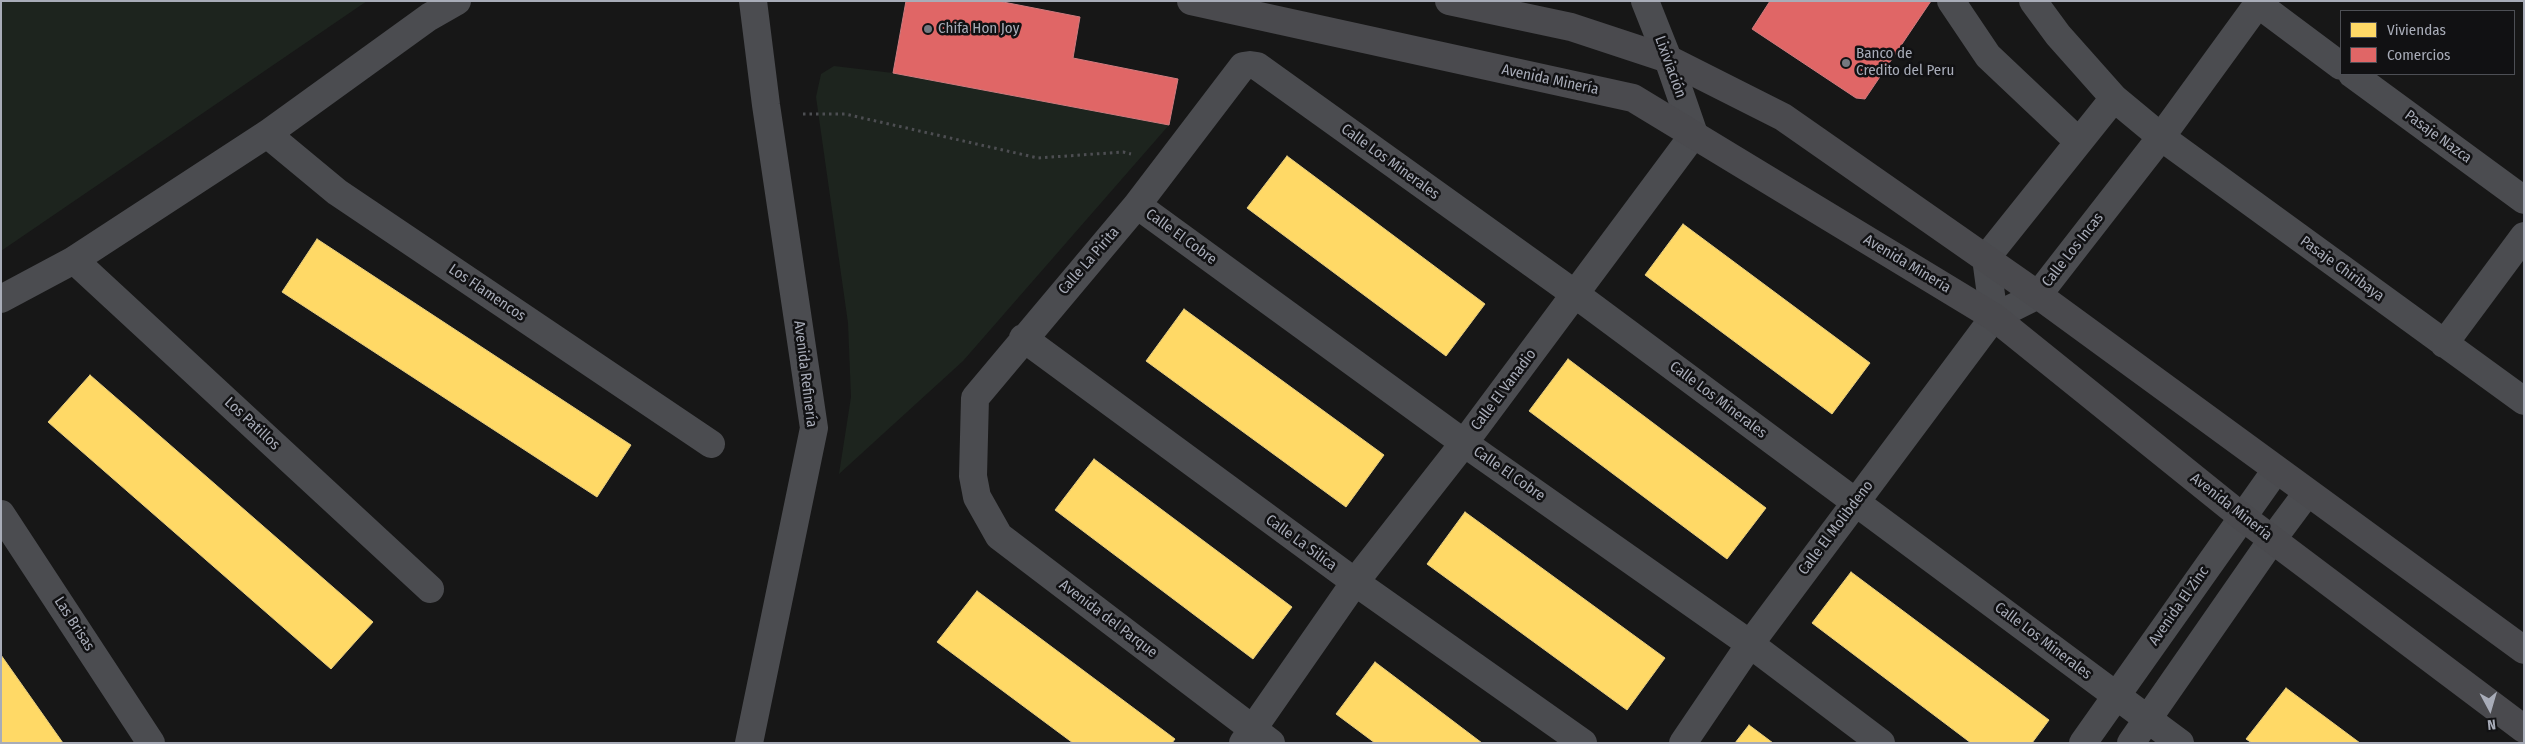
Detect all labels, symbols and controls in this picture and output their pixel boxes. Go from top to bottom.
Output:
legend [2340,10,2515,75]
place label: Chifa Hon Joy [938,20,1019,38]
text: Viviendas [2387,21,2446,39]
marker: Chifa Hon Joy [922,23,934,35]
street label: Lixiviación [1650,34,1690,100]
place label: Banco de Credito del Peru [1856,45,1954,80]
text: Comercios [2387,46,2450,64]
marker: Banco de Credito del Peru [1840,57,1852,69]
street label: Avenida Minería [1500,61,1600,99]
street label: Pasaje Nazca [2401,107,2475,167]
street label: Calle Los Minerales [1337,120,1443,204]
street label: Calle El Cobre [1142,205,1220,269]
street label: Calle Los Incas [2038,209,2108,291]
street label: Calle La Pirita [1055,224,1123,298]
street label: Avenida Minería [1860,231,1954,297]
street label: Pasaje Chiribaya [2296,232,2388,306]
street label: Los Flamencos [445,261,529,325]
street label: Avenida Refinería [790,320,820,428]
street label: Calle El Vanadio [1468,346,1540,434]
street label: Calle Los Minerales [1666,358,1770,442]
street label: Los Patillos [220,394,284,454]
street label: Calle El Cobre [1470,443,1548,505]
street label: Avenida Minería [2187,470,2275,544]
street label: Calle El Molibdeno [1795,477,1877,579]
street label: Calle La Silica [1262,511,1340,575]
street label: Avenida El Zinc [2145,563,2213,649]
street label: Avenida del Parque [1055,576,1161,662]
street label: Las Brisas [50,594,98,654]
street label: Calle Los Minerales [1991,599,2095,683]
north arrow [2465,684,2515,734]
text: N [2487,716,2497,733]

